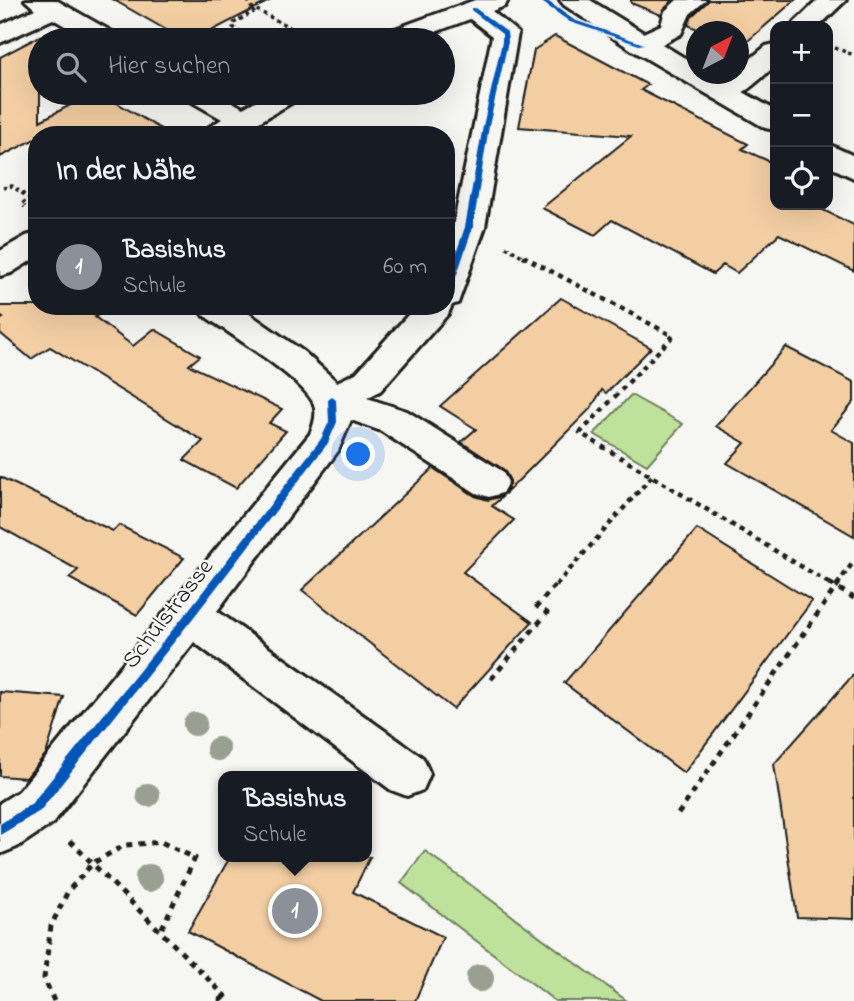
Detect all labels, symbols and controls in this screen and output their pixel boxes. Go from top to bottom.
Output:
north arrow [686,21,749,84]
map controls [770,21,833,210]
button: + [770,21,833,84]
search box [28,28,455,105]
icon: search [52,48,90,86]
text: Hier suchen [108,48,230,86]
button: − [770,84,833,147]
button: locate [770,147,833,210]
text: In der Nähe [56,150,196,194]
text: Basishus [123,232,226,270]
text: 1 [75,251,83,284]
text: 60 m [383,251,427,284]
text: Schule [123,270,186,303]
your location [341,437,375,471]
street label: Schulstrasse [115,552,223,677]
popup [218,771,372,862]
text: Basishus [243,781,347,819]
text: Schule [243,819,307,852]
pin: 1 [272,885,318,937]

